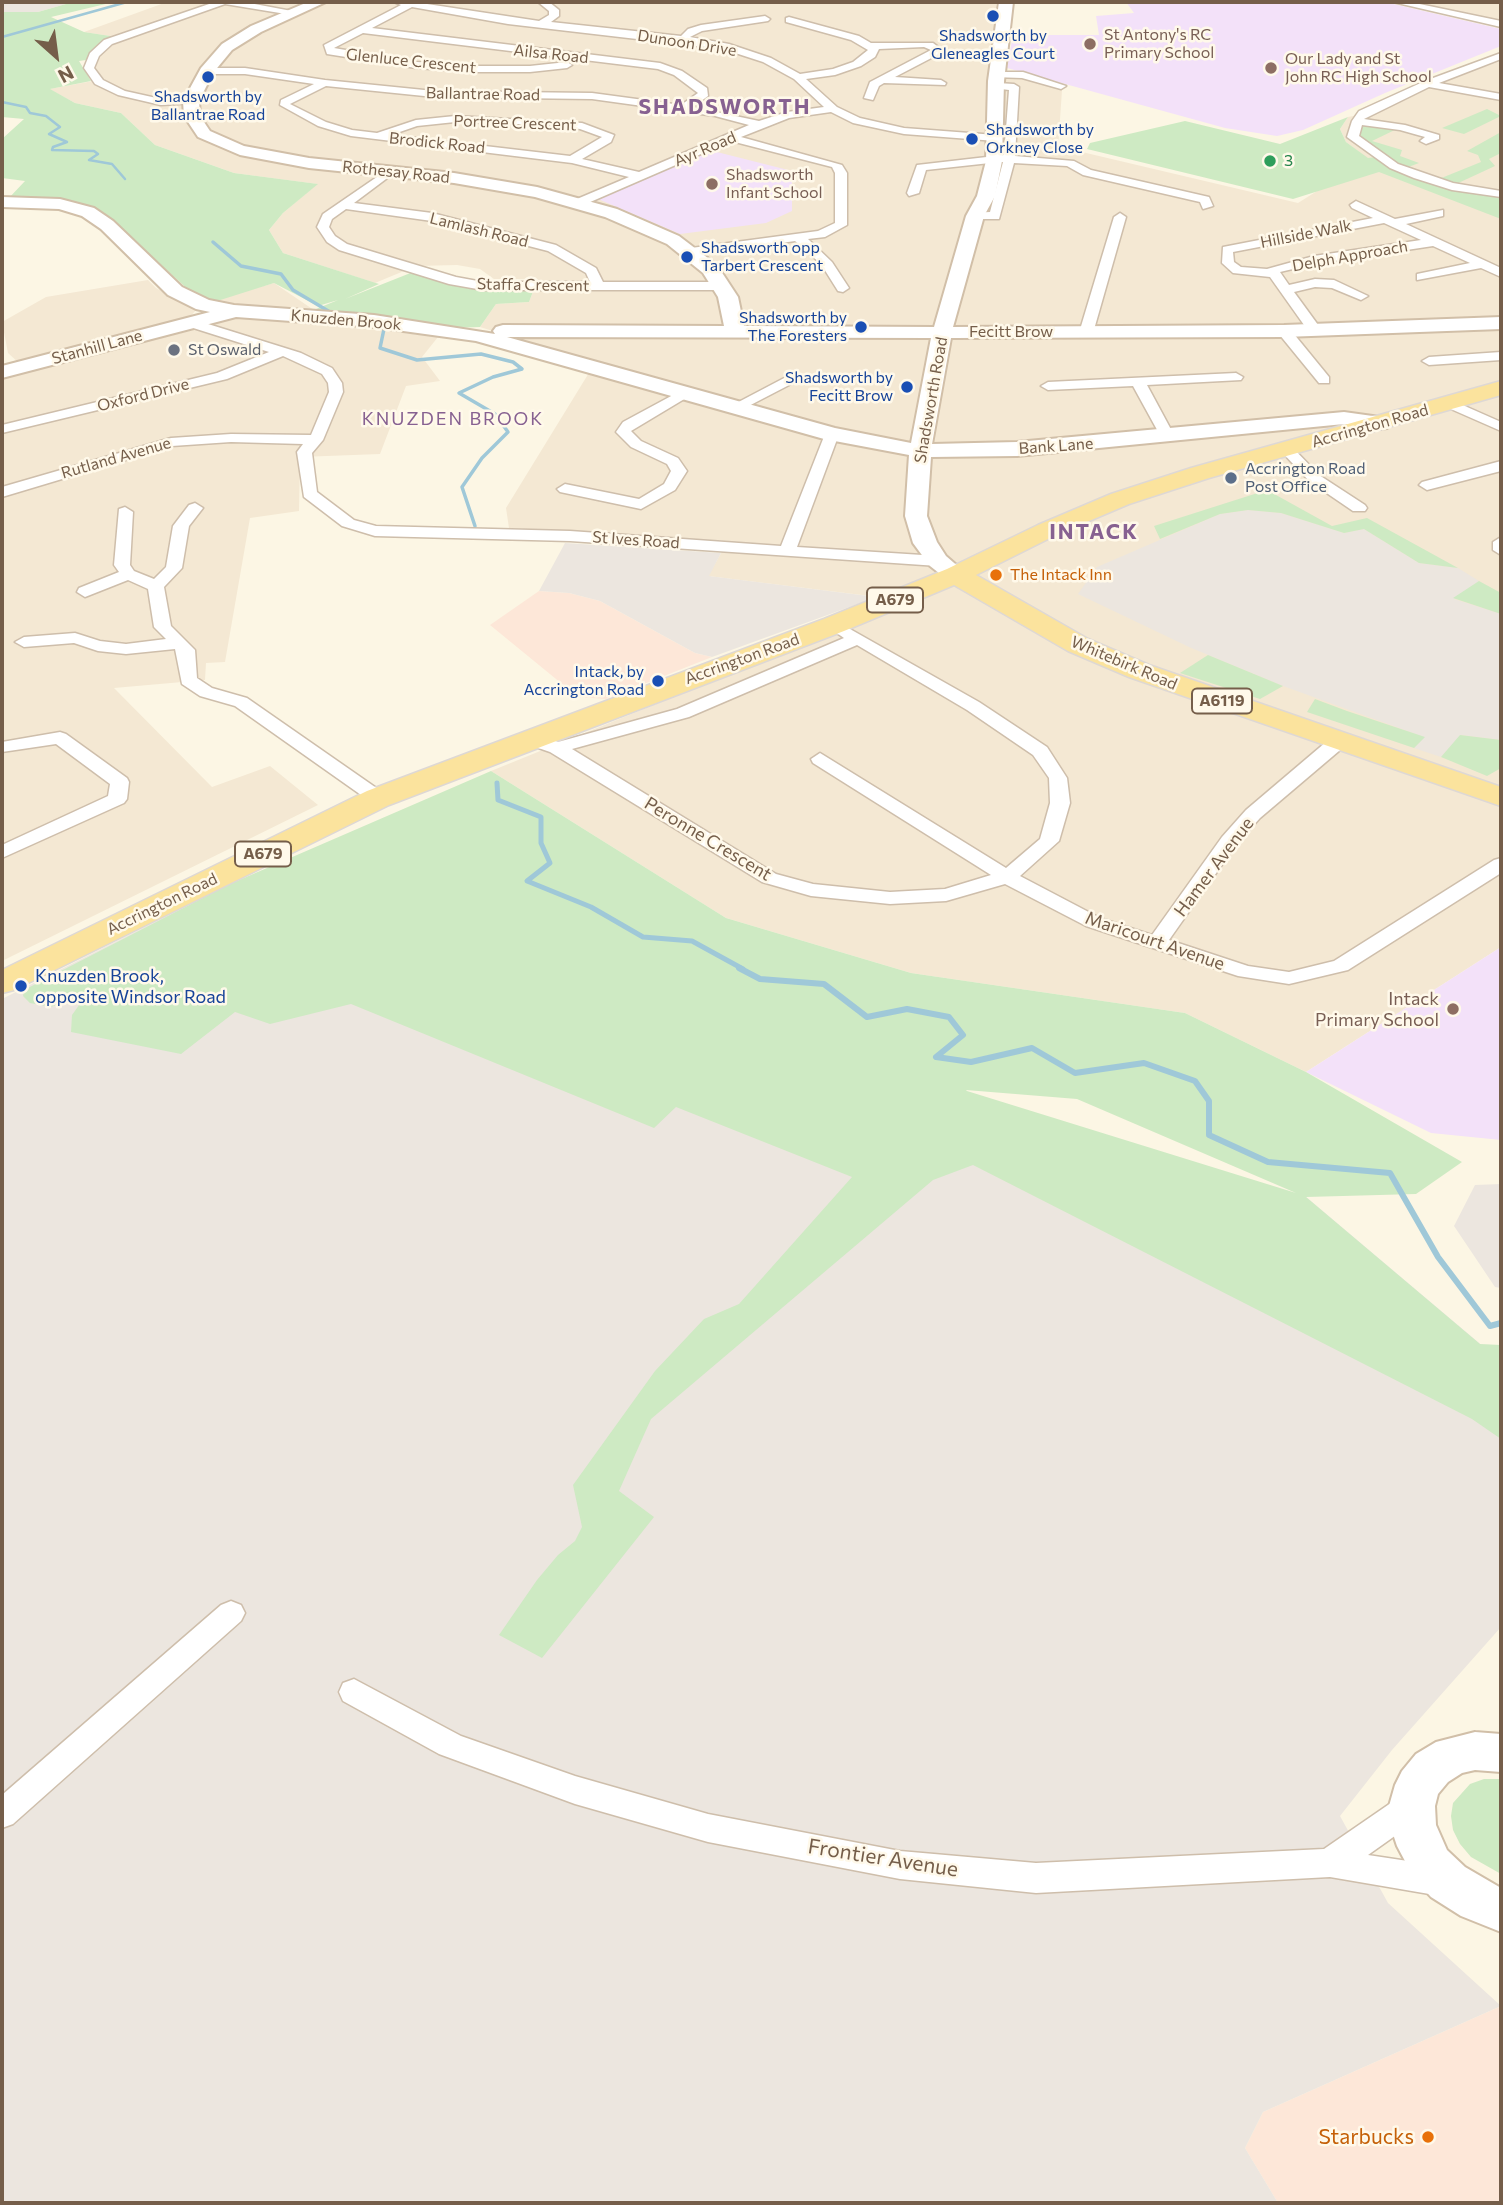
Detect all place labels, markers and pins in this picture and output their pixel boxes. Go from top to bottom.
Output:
marker: Shadsworth by Gleneagles Court [985,8,1001,24]
place label: St Antony's RC Primary School [1104,25,1214,63]
place label: Shadsworth by Gleneagles Court [931,26,1055,64]
marker: St Antony's RC Primary School [1082,36,1098,52]
place label: Our Lady and St John RC High School [1285,49,1432,87]
marker: Our Lady and St John RC High School [1263,60,1279,76]
marker: Shadsworth by Ballantrae Road [200,69,216,85]
place label: Shadsworth by Ballantrae Road [151,87,265,125]
place label: Shadsworth by Orkney Close [986,120,1094,158]
marker: Shadsworth by Orkney Close [964,131,980,147]
place label: 3 [1284,151,1293,171]
marker: 3 [1262,153,1278,169]
place label: Shadsworth Infant School [726,165,823,203]
marker: Shadsworth Infant School [704,176,720,192]
place label: Shadsworth opp Tarbert Crescent [701,238,823,276]
marker: Shadsworth opp Tarbert Crescent [679,249,695,265]
place label: Shadsworth by The Foresters [739,308,847,346]
marker: Shadsworth by The Foresters [853,319,869,335]
place label: St Oswald [188,340,261,360]
marker: St Oswald [166,342,182,358]
place label: Shadsworth by Fecitt Brow [785,368,893,406]
marker: Shadsworth by Fecitt Brow [899,379,915,395]
place label: Accrington Road Post Office [1245,459,1365,497]
marker: Accrington Road Post Office [1223,470,1239,486]
place label: The Intack Inn [1010,565,1112,585]
marker: The Intack Inn [988,567,1004,583]
place label: Intack, by Accrington Road [524,662,644,700]
marker: Intack, by Accrington Road [650,673,666,689]
place label: Knuzden Brook, opposite Windsor Road [35,965,226,1007]
marker: Knuzden Brook, opposite Windsor Road [13,978,29,994]
place label: Intack Primary School [1315,988,1439,1030]
marker: Intack Primary School [1445,1001,1461,1017]
place label: Starbucks [1318,2124,1414,2150]
marker: Starbucks [1420,2129,1436,2145]

